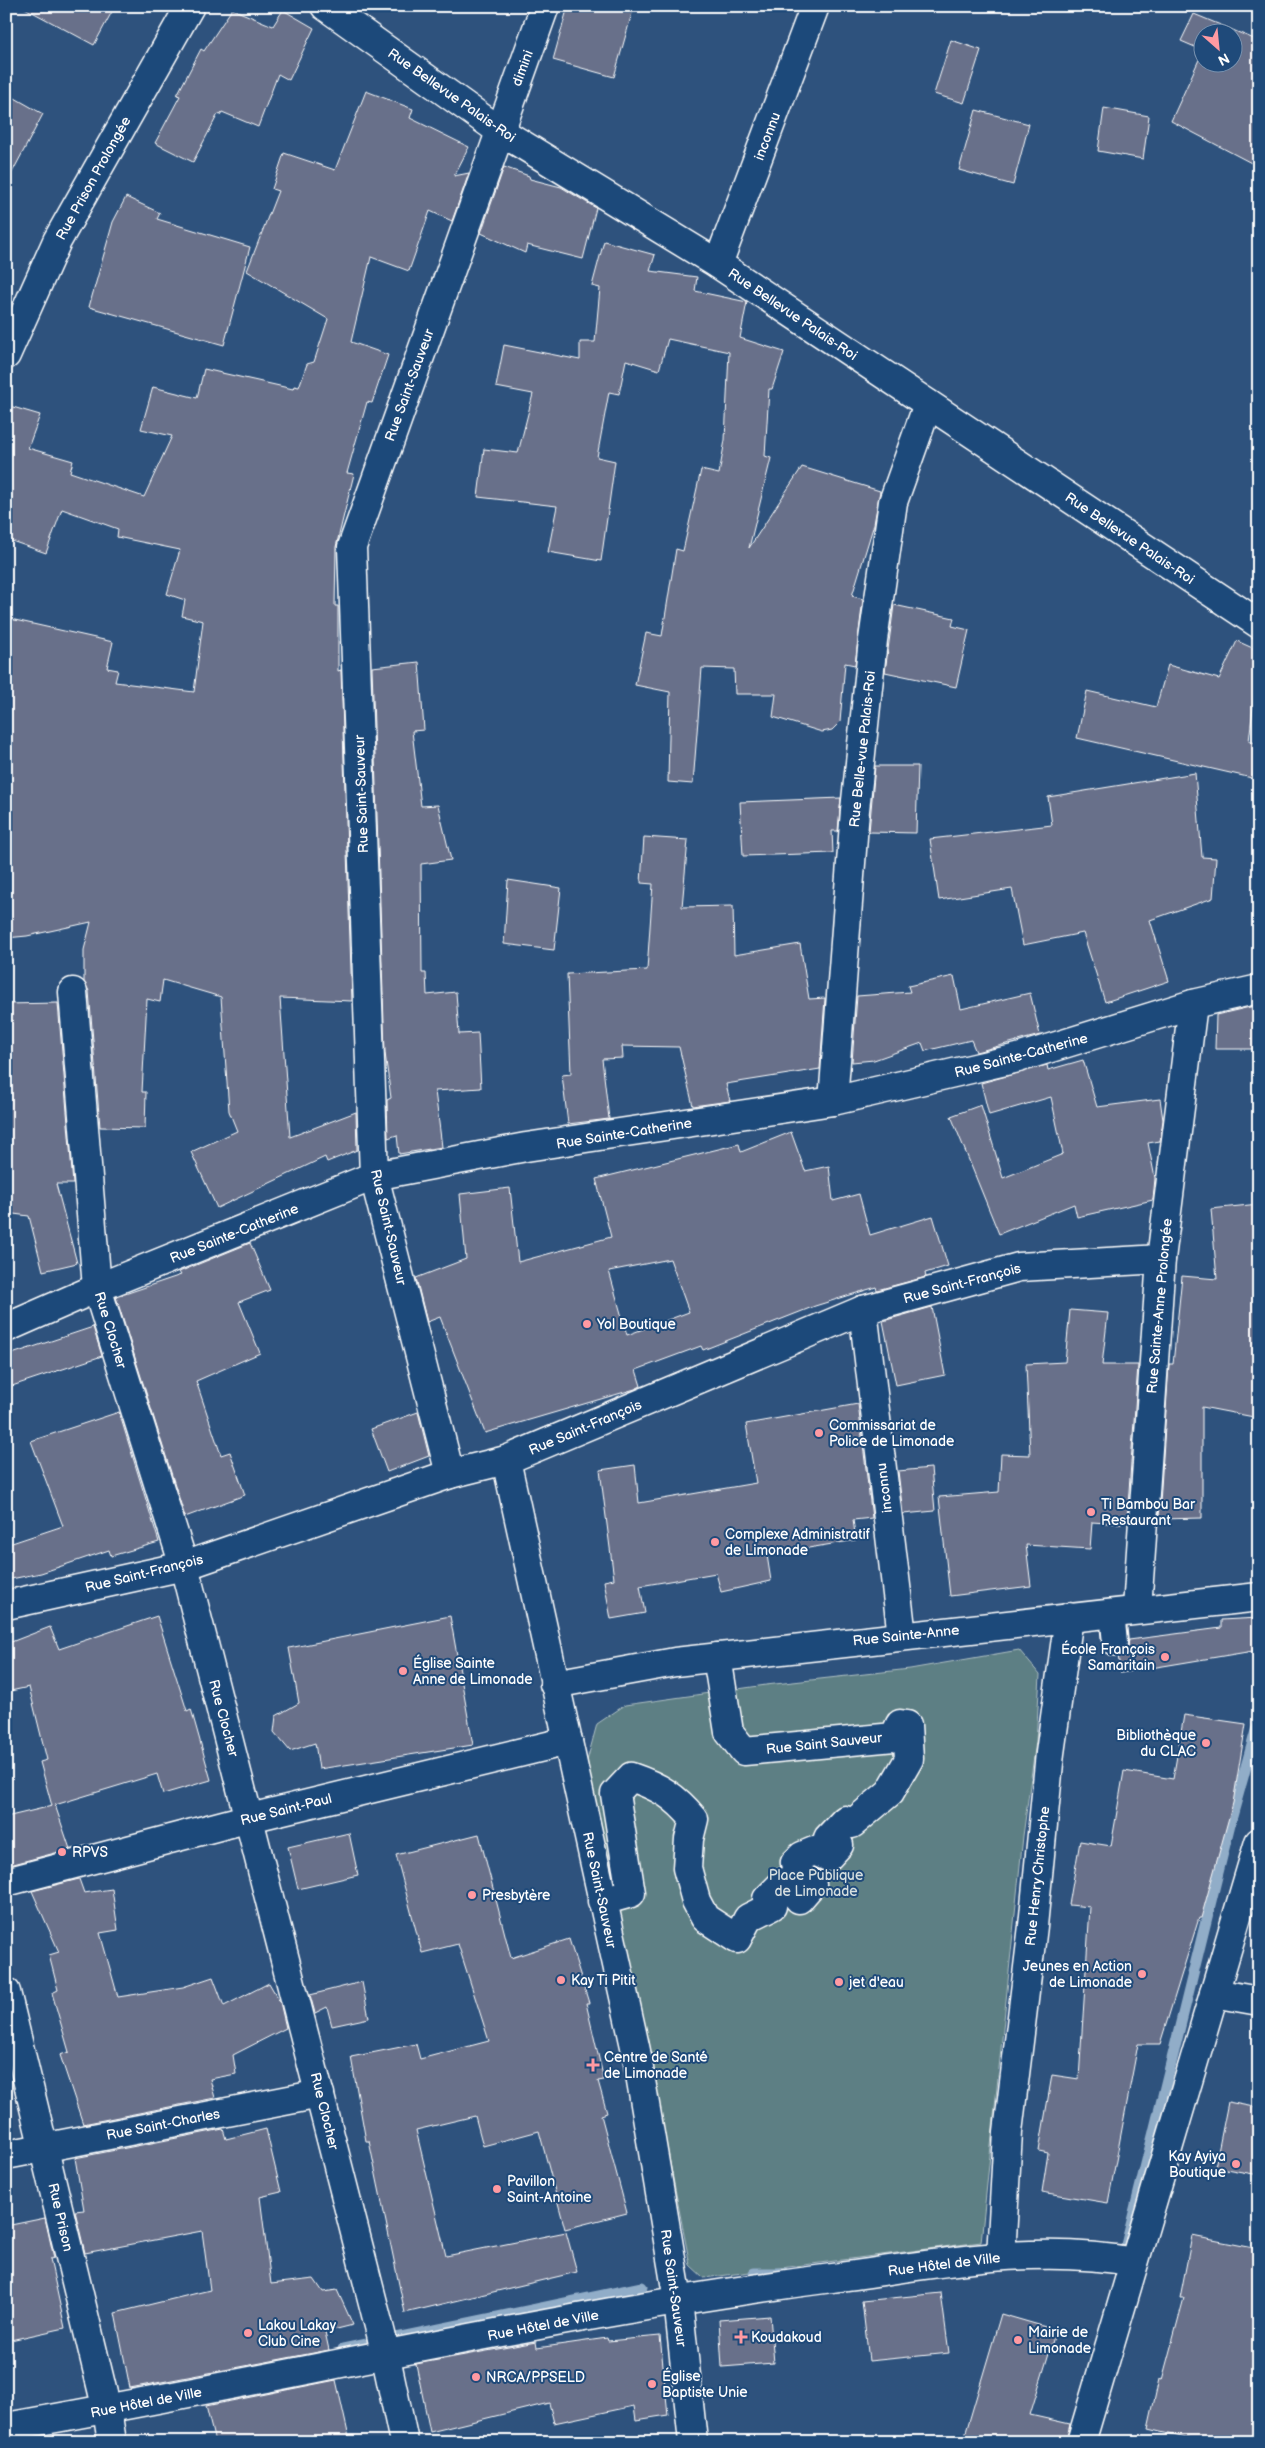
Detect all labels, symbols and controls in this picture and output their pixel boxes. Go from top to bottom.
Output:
north arrow [1192,22,1242,72]
street label: Rue Bellevue Palais-Roi [384,45,519,146]
street label: dimini [508,48,537,89]
text: N [1215,49,1232,69]
street label: inconnu [751,110,784,163]
street label: Rue Prison Prolongée [52,113,135,243]
street label: Rue Bellevue Palais-Roi [725,265,861,364]
street label: Rue Saint-Sauveur [381,326,438,444]
street label: Rue Bellevue Palais-Roi [1062,489,1198,588]
street label: Rue Belle-vue Palais-Roi [846,670,879,828]
street label: Rue Saint-Sauveur [351,734,372,853]
street label: Rue Sainte-Catherine [953,1030,1090,1081]
street label: Rue Sainte-Catherine [555,1114,693,1153]
street label: Rue Saint-Sauveur [367,1167,410,1288]
street label: Rue Sainte-Catherine [167,1200,301,1267]
street label: Rue Sainte-Anne Prolongée [1143,1218,1176,1394]
street label: Rue Saint-François [901,1260,1023,1307]
street label: Rue Clocher [91,1290,131,1371]
place label: Yol Boutique [596,1316,676,1333]
marker: Yol Boutique [581,1318,593,1330]
street label: Rue Saint-François [526,1396,644,1459]
place label: Commissariat de Police de Limonade [829,1417,954,1450]
marker: Commissariat de Police de Limonade [813,1427,825,1439]
street label: inconnu [873,1462,896,1514]
place label: Ti Bambou Bar Restaurant [1101,1496,1196,1529]
marker: Ti Bambou Bar Restaurant [1085,1506,1097,1518]
place label: Complexe Administratif de Limonade [725,1526,871,1559]
marker: Complexe Administratif de Limonade [709,1536,721,1548]
street label: Rue Saint-François [83,1551,205,1596]
street label: Rue Sainte-Anne [852,1621,960,1650]
place label: École François Samaritain [1061,1640,1155,1674]
marker: École François Samaritain [1159,1651,1171,1663]
place label: Église Sainte Anne de Limonade [413,1654,533,1688]
marker: Église Sainte Anne de Limonade [397,1665,409,1677]
street label: Rue Clocher [205,1678,242,1760]
place label: Bibliothèque du CLAC [1116,1727,1196,1760]
street label: Rue Saint Sauveur [765,1729,884,1758]
marker: Bibliothèque du CLAC [1200,1737,1212,1749]
street label: Rue Saint-Paul [239,1790,334,1829]
street label: Rue Henry Christophe [1022,1805,1053,1947]
street label: Rue Saint-Sauveur [579,1830,620,1951]
place label: RPVS [72,1844,108,1861]
marker: RPVS [56,1846,68,1858]
park label: Place Publique de Limonade [769,1867,863,1900]
place label: Presbytère [482,1887,550,1904]
marker: Presbytère [466,1889,478,1901]
place label: Jeunes en Action de Limonade [1023,1958,1132,1991]
marker: Jeunes en Action de Limonade [1136,1968,1148,1980]
place label: Kay Ti Pitit [571,1972,636,1989]
marker: Kay Ti Pitit [555,1974,567,1986]
place label: jet d'eau [848,1974,904,1991]
marker: jet d'eau [833,1976,845,1988]
place label: Centre de Santé de Limonade [604,2049,708,2082]
marker: Centre de Santé de Limonade [586,2058,600,2072]
street label: Rue Clocher [307,2071,343,2153]
street label: Rue Saint-Charles [105,2105,221,2144]
place label: Kay Ayiya Boutique [1168,2148,1226,2181]
marker: Kay Ayiya Boutique [1230,2158,1242,2170]
place label: Pavillon Saint-Antoine [507,2173,592,2206]
street label: Rue Prison [44,2181,77,2253]
marker: Pavillon Saint-Antoine [491,2183,503,2195]
street label: Rue Saint-Sauveur [657,2228,690,2349]
street label: Rue Hôtel de Ville [887,2249,1001,2280]
street label: Rue Hôtel de Ville [486,2306,600,2345]
place label: Lakou Lakay Club Cine [258,2317,337,2350]
place label: Mairie de Limonade [1028,2324,1091,2357]
marker: Lakou Lakay Club Cine [242,2327,254,2339]
place label: Koudakoud [751,2329,822,2346]
marker: Koudakoud [735,2331,747,2343]
marker: Mairie de Limonade [1012,2334,1024,2346]
place label: Église Baptiste Unie [662,2367,748,2401]
place label: NRCA/PPSELD [486,2369,585,2386]
marker: NRCA/PPSELD [470,2371,482,2383]
marker: Église Baptiste Unie [646,2378,658,2390]
street label: Rue Hôtel de Ville [89,2383,203,2422]

